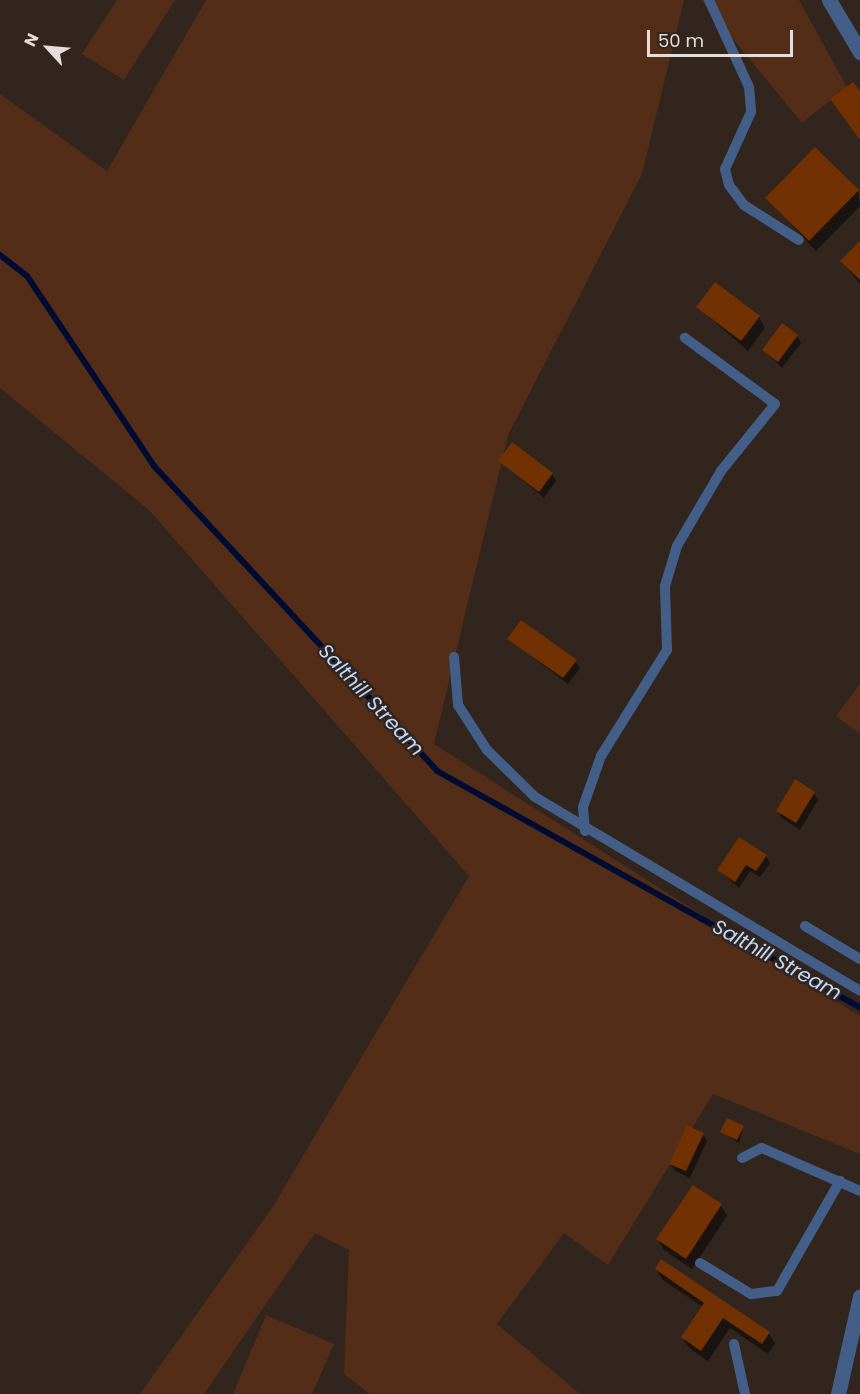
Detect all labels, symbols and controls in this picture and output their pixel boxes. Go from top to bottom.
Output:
north arrow [18,18,78,78]
scale bar [650,18,796,56]
text: 50 m [658,28,704,53]
text: N [18,29,44,50]
water label: Salthill Stream [313,639,429,761]
water label: Salthill Stream [708,915,846,1005]

